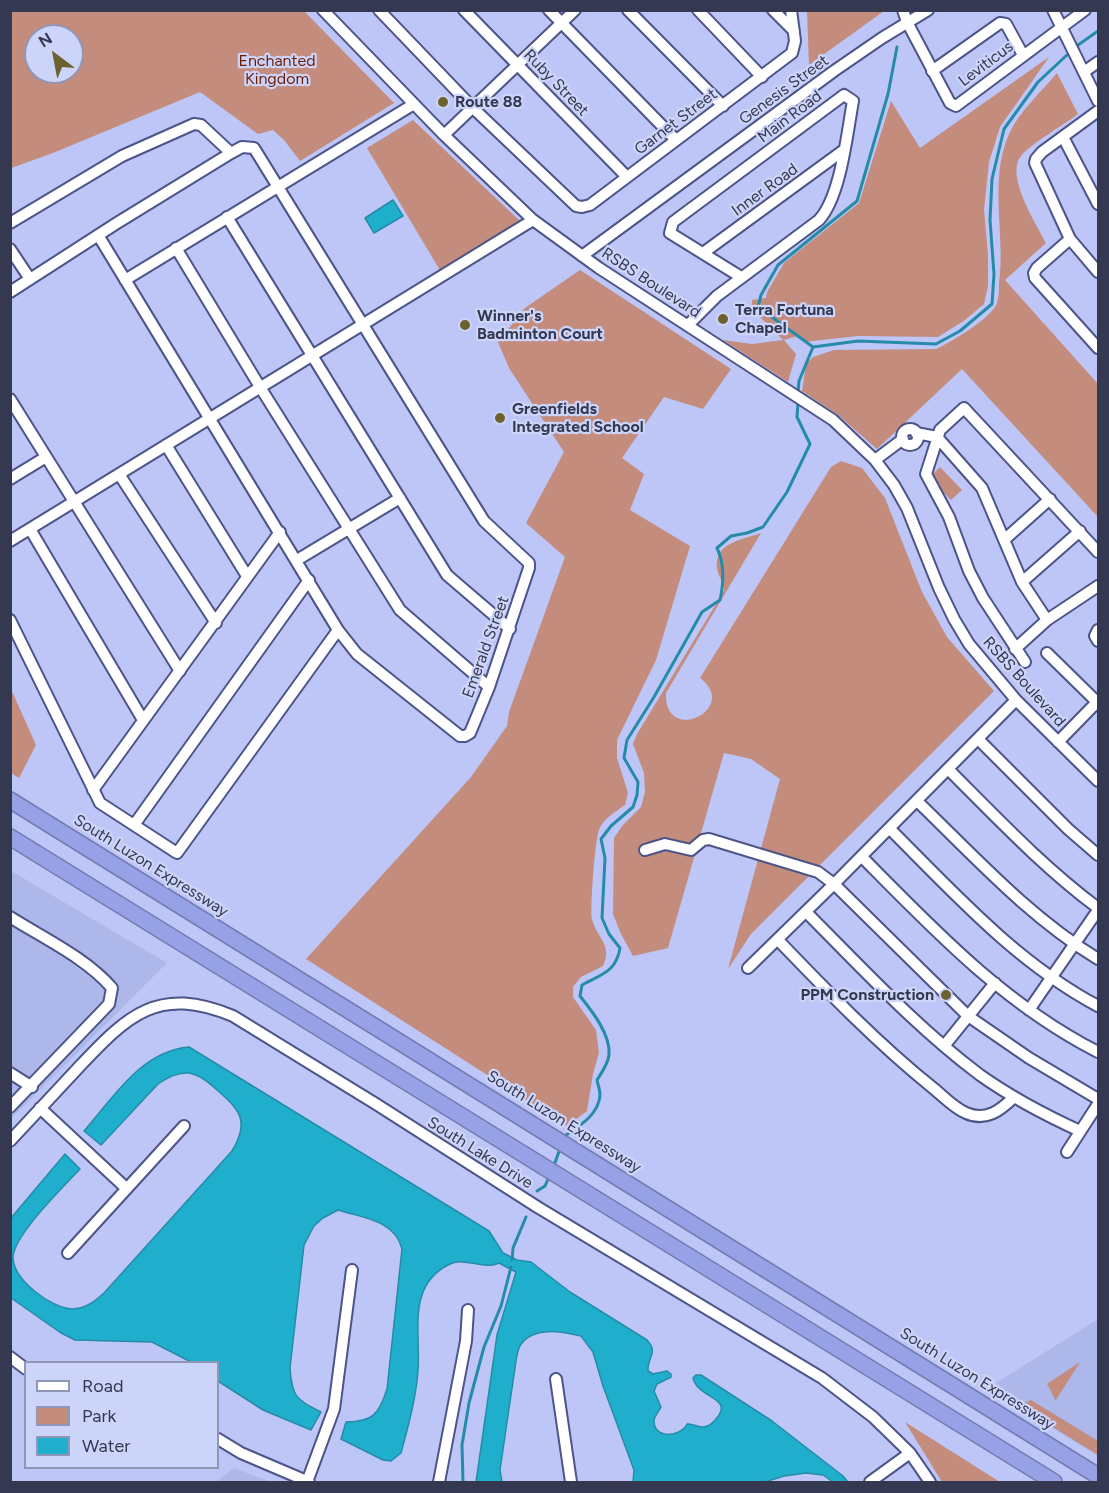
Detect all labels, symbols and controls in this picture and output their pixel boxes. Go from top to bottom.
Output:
north arrow [24,24,84,84]
text: N [35,29,56,51]
street label: Leviticus [955,37,1017,91]
street label: Ruby Street [519,46,593,120]
park label: Enchanted Kingdom [238,51,316,89]
street label: Genesis Street [736,51,832,129]
street label: Garnet Street [631,85,721,159]
street label: Main Road [754,87,826,147]
place label: Route 88 [455,92,522,112]
marker: Route 88 [436,95,450,109]
street label: Inner Road [728,160,802,220]
street label: RSBS Boulevard [598,244,704,322]
place label: Terra Fortuna Chapel [735,300,834,338]
place label: Winner's Badminton Court [477,306,603,344]
marker: Terra Fortuna Chapel [716,312,730,326]
marker: Winner's Badminton Court [458,318,472,332]
place label: Greenfields Integrated School [512,399,644,437]
marker: Greenfields Integrated School [493,411,507,425]
street label: Emerald Street [459,593,513,701]
street label: RSBS Boulevard [979,633,1069,731]
street label: South Luzon Expressway [70,811,232,921]
place label: PPM Construction [800,985,934,1005]
marker: PPM Construction [939,988,953,1002]
street label: South Luzon Expressway [483,1067,645,1177]
street label: South Lake Drive [424,1113,536,1193]
street label: South Luzon Expressway [896,1324,1058,1434]
legend [24,1361,219,1469]
text: Road [82,1375,123,1397]
text: Park [82,1405,116,1427]
text: Water [82,1435,130,1457]

